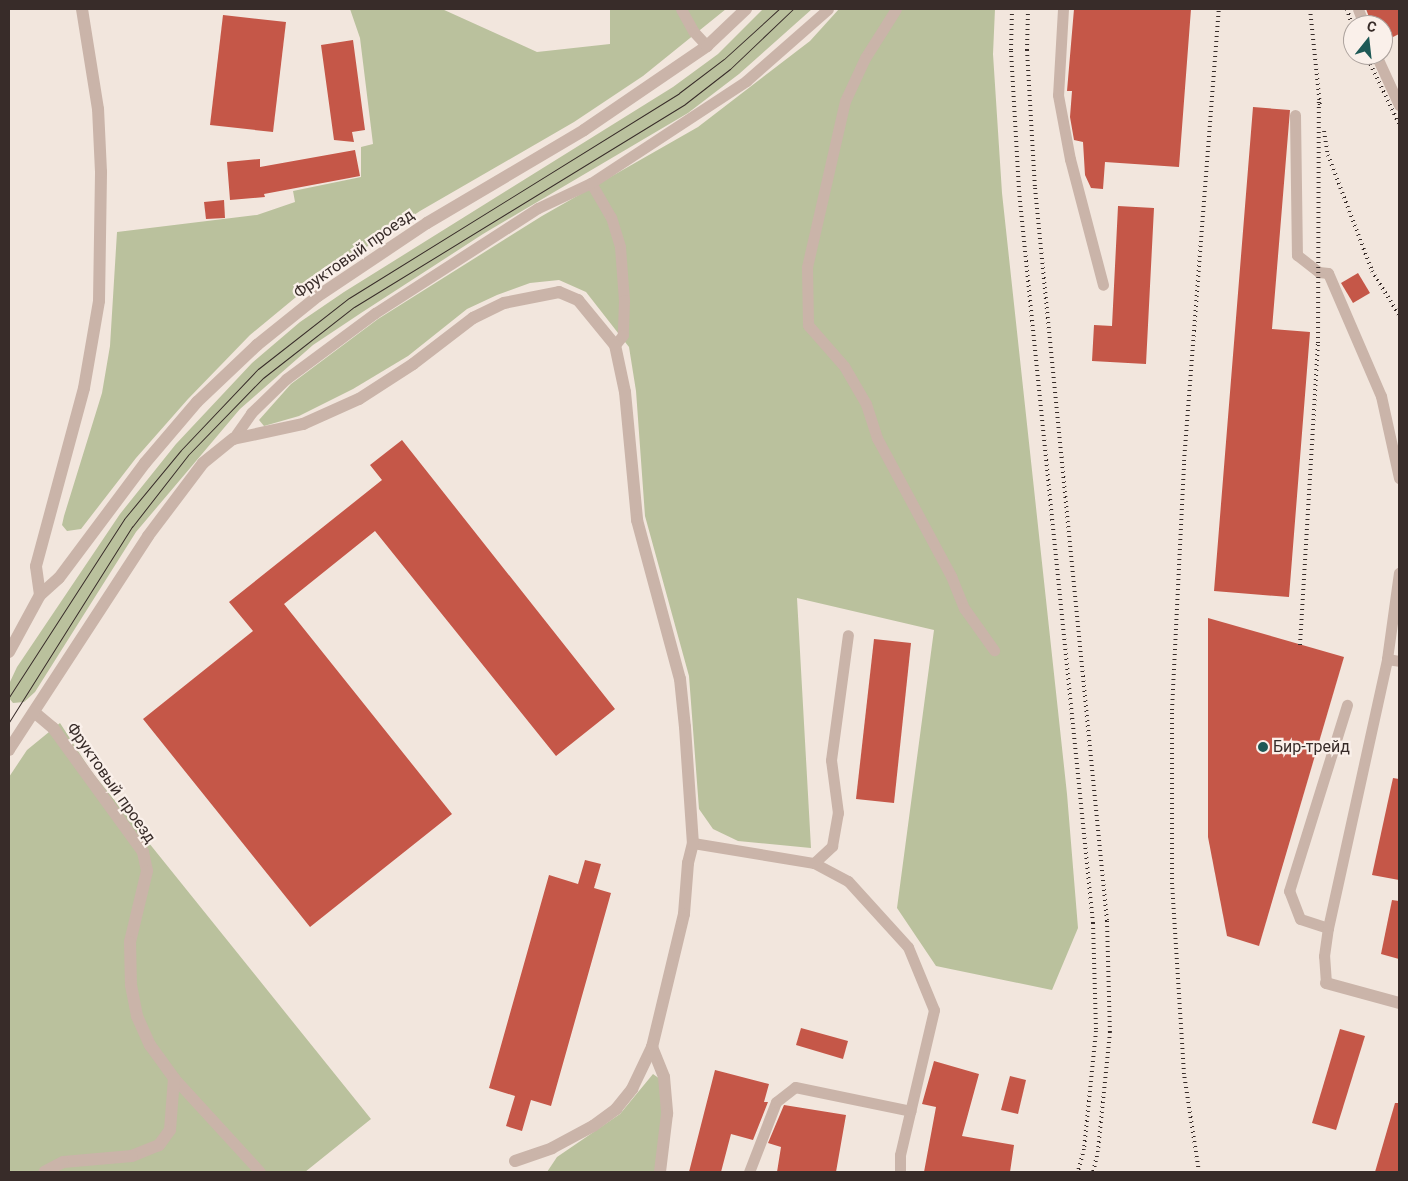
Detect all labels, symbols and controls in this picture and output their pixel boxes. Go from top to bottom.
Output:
north arrow [1343,15,1393,65]
text: С [1365,18,1378,35]
street label: Фруктовый проезд [290,205,418,303]
street label: Фруктовый проезд [62,719,160,847]
place label: Бир-трейд [1273,737,1350,757]
marker: Бир-трейд [1257,741,1269,753]

